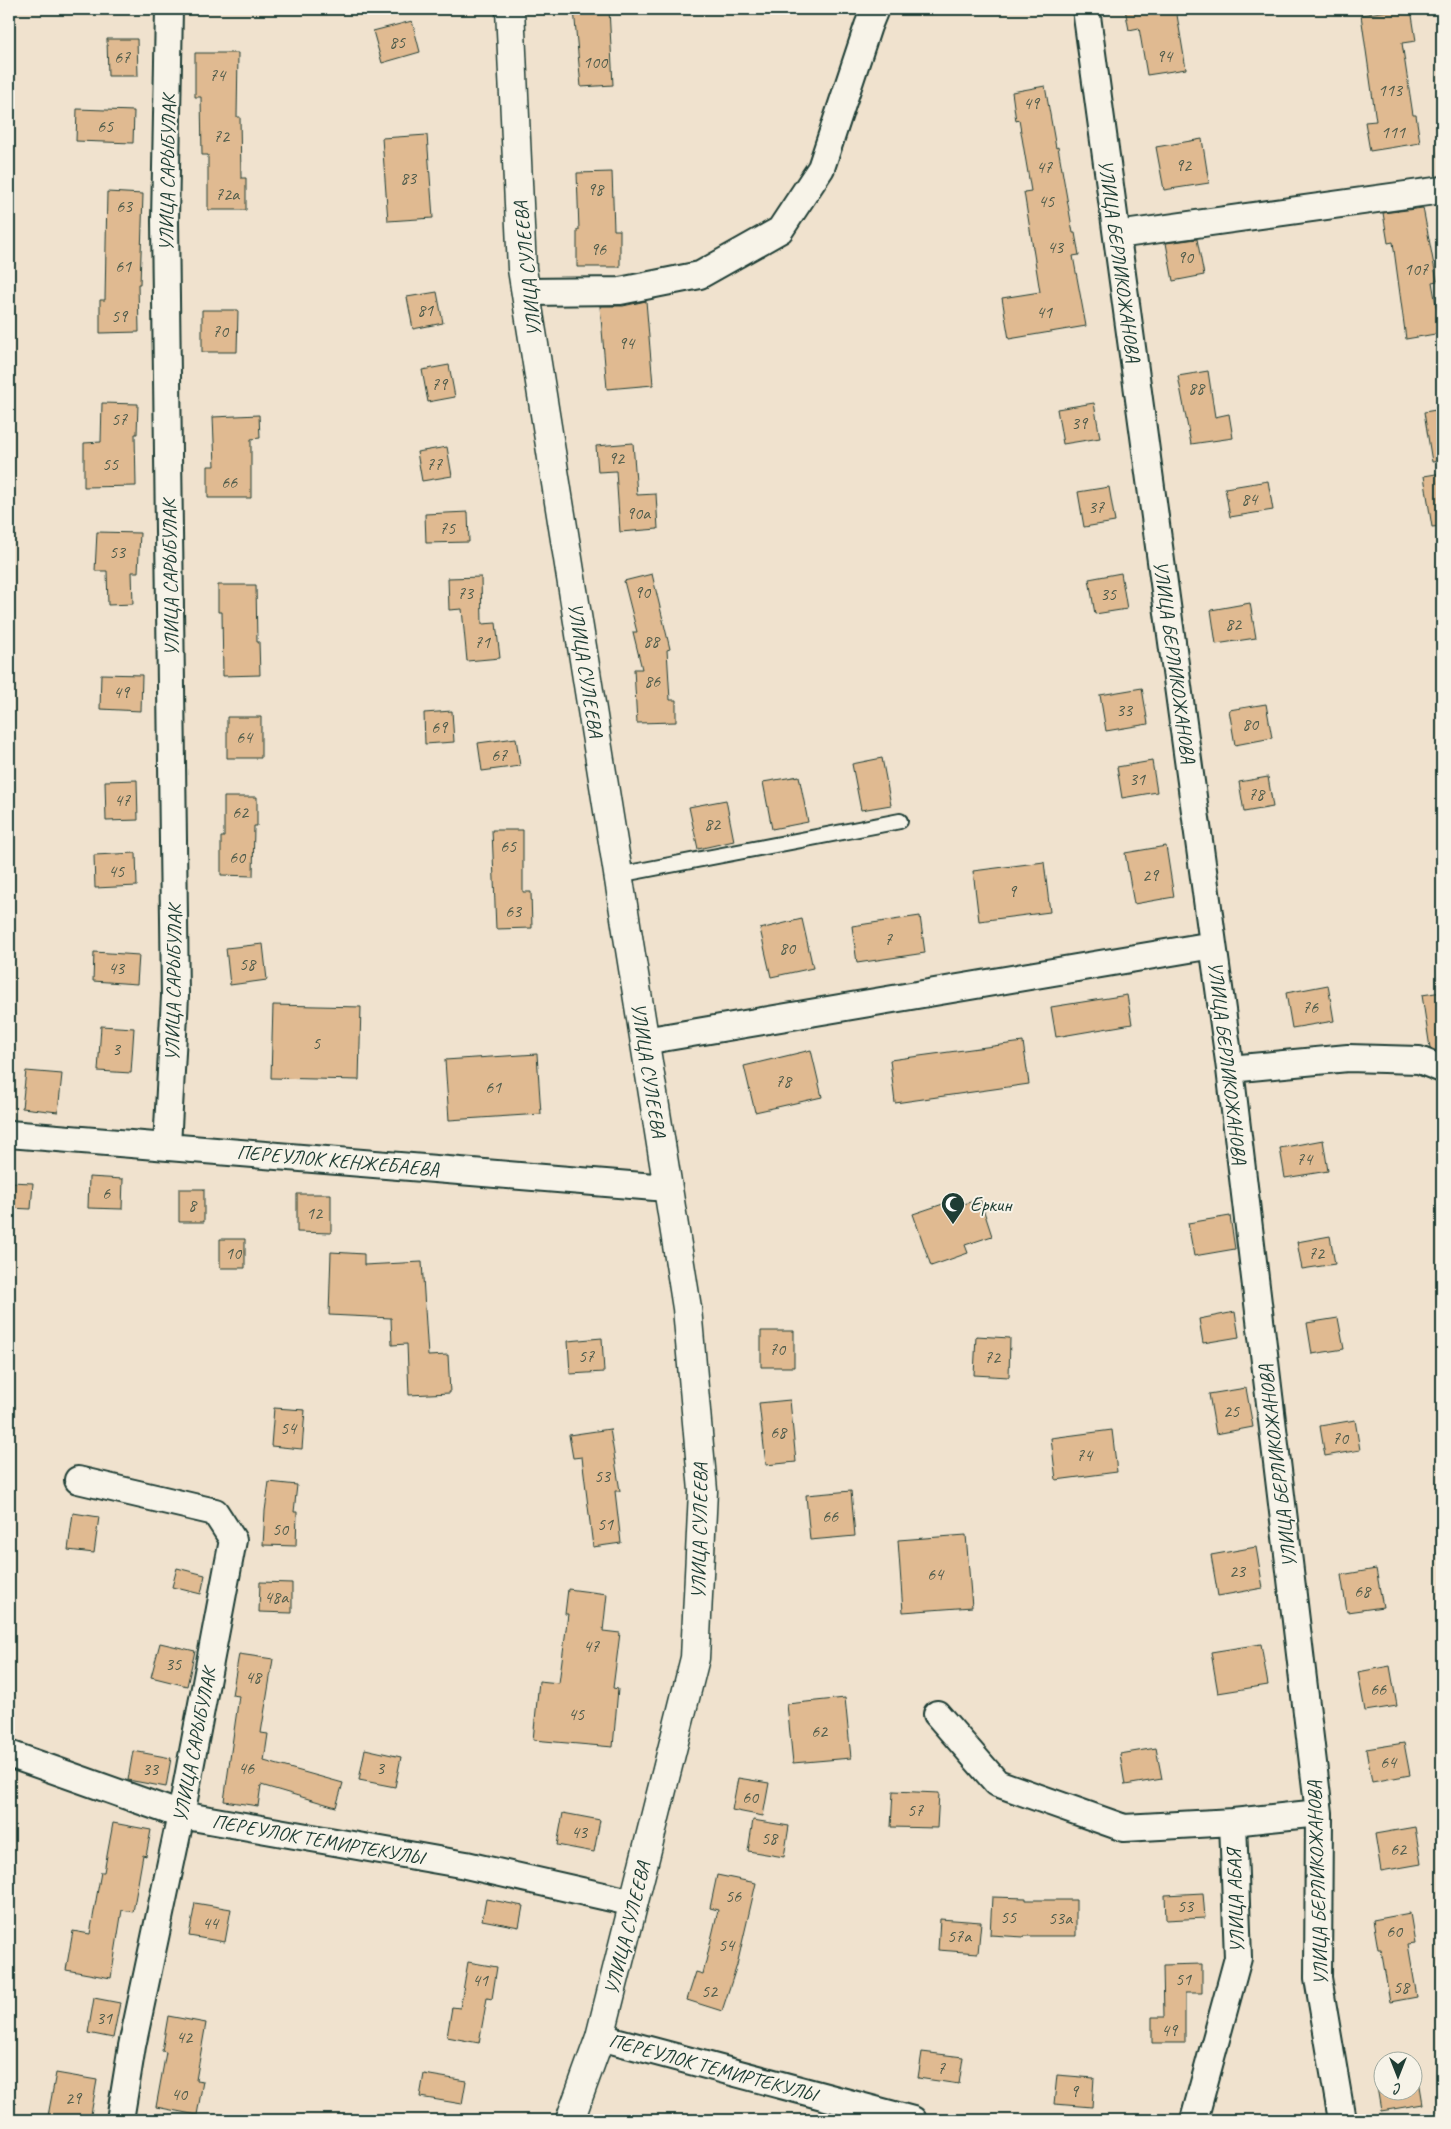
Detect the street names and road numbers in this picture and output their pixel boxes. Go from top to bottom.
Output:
street label: УЛИЦА САРЫБУЛАК [154,92,181,251]
street label: УЛИЦА БЕРЛИКОЖАНОВА [1093,158,1146,365]
street label: УЛИЦА СУЛЕЕВА [508,199,547,338]
street label: УЛИЦА САРЫБУЛАК [157,497,184,656]
street label: УЛИЦА БЕРЛИКОЖАНОВА [1148,559,1201,766]
street label: УЛИЦА СУЛЕЕВА [563,601,609,740]
street label: УЛИЦА САРЫБУЛАК [160,902,187,1061]
street label: УЛИЦА БЕРЛИКОЖАНОВА [1203,960,1252,1167]
street label: УЛИЦА СУЛЕЕВА [626,1001,672,1140]
street label: ПЕРЕУЛОК КЕНЖЕБАЕВА [236,1139,441,1182]
street label: УЛИЦА БЕРЛИКОЖАНОВА [1253,1362,1302,1569]
street label: УЛИЦА СУЛЕЕВА [686,1462,713,1599]
street label: УЛИЦА САРЫБУЛАК [167,1663,222,1824]
street label: УЛИЦА БЕРЛИКОЖАНОВА [1301,1779,1334,1986]
street label: ПЕРЕУЛОК ТЕМИРТЕКУЛЫ [210,1809,429,1871]
street label: УЛИЦА АБАЯ [1221,1845,1250,1953]
street label: УЛИЦА СУЛЕЕВА [599,1858,656,1997]
street label: ПЕРЕУЛОК ТЕМИРТЕКУЛЫ [606,2028,823,2108]

